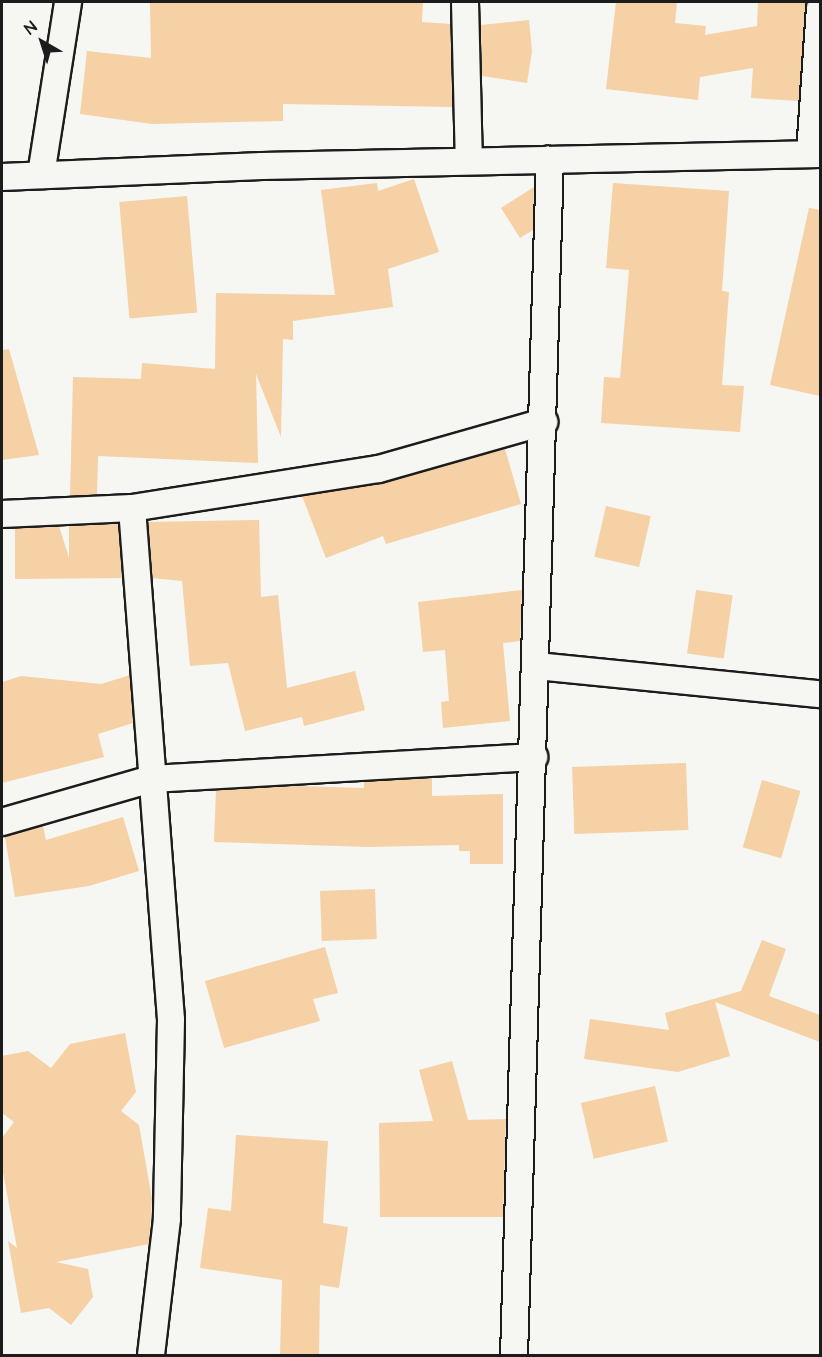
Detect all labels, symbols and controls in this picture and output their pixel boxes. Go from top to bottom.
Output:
north arrow [12,12,72,72]
text: N [20,16,41,40]

